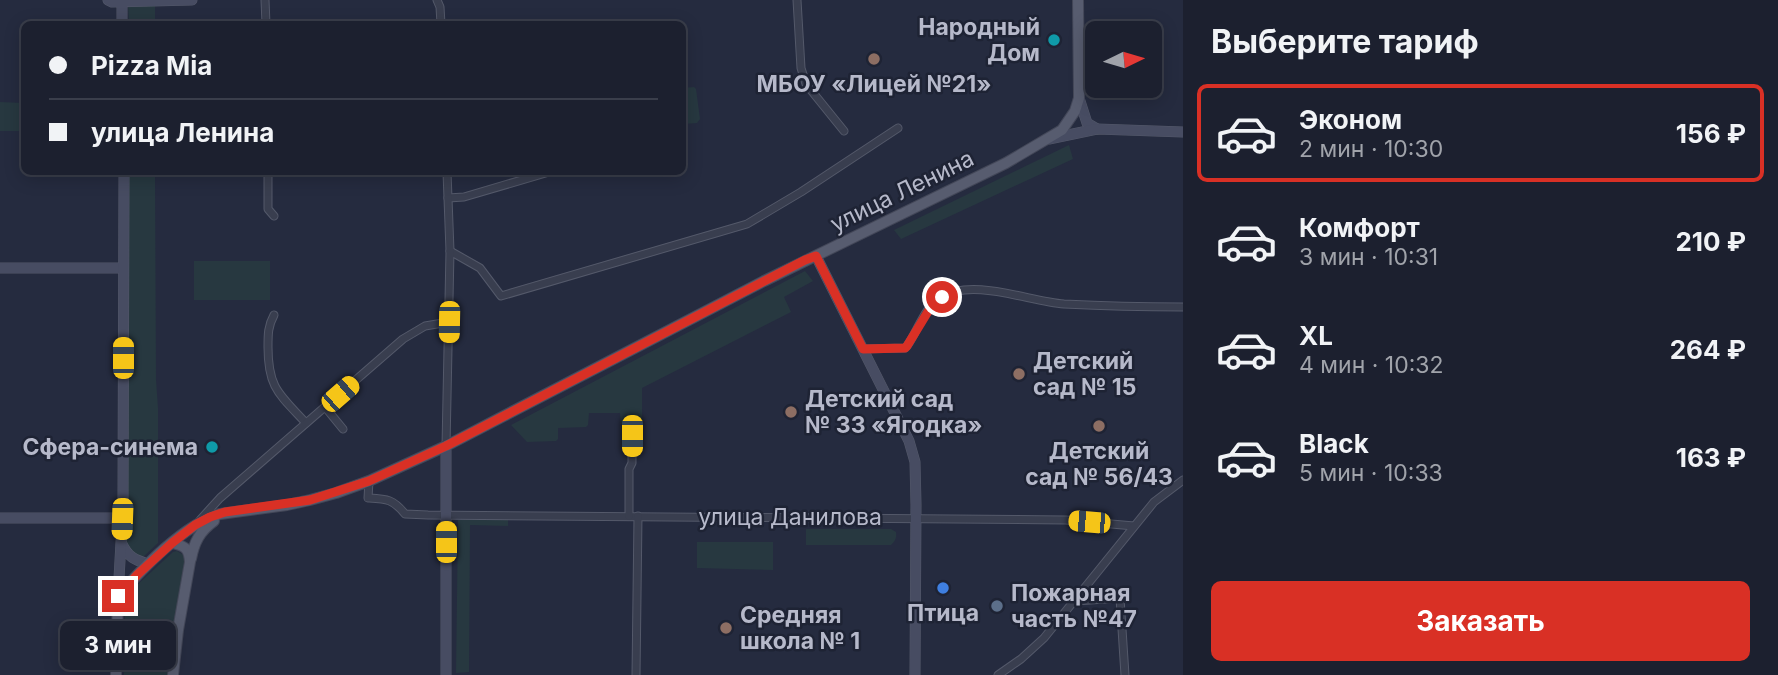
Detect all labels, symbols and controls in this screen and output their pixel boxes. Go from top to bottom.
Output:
place label: Народный Дом [918,13,1040,67]
north arrow [1085,21,1162,98]
map controls [1085,21,1162,98]
text: Выберите тариф [1211,22,1479,61]
marker: Народный Дом [1046,32,1062,48]
text: Pizza Mia [91,50,212,81]
marker: МБОУ «Лицей №21» [866,51,882,67]
place label: МБОУ «Лицей №21» [757,70,991,98]
icon: car [1215,102,1278,165]
text: Эконом [1299,104,1402,135]
text: улица Ленина [91,117,274,148]
text: 156 ₽ [1676,118,1746,149]
text: 2 мин · 10:30 [1299,135,1443,163]
street label: улица Ленина [826,144,978,238]
icon: car [1215,210,1278,273]
text: Комфорт [1299,212,1420,243]
text: 210 ₽ [1675,226,1746,257]
text: 3 мин · 10:31 [1299,243,1438,271]
route start [926,281,958,313]
car [439,301,460,343]
icon: car [1215,318,1278,381]
text: XL [1299,320,1333,351]
text: 264 ₽ [1670,334,1746,365]
car [113,337,134,379]
place label: Детский сад № 15 [1033,347,1136,401]
text: 4 мин · 10:32 [1299,351,1444,379]
marker: Детский сад № 15 [1011,366,1027,382]
car [318,372,363,416]
place label: Детский сад № 33 «Ягодка» [805,385,983,439]
marker: Детский сад № 33 «Ягодка» [783,404,799,420]
car [622,415,643,457]
marker: Детский сад № 56/43 [1091,418,1107,434]
icon: car [1215,426,1278,489]
text: Black [1299,428,1369,459]
place label: Сфера-синема [22,433,198,461]
place label: Детский сад № 56/43 [1025,437,1173,491]
marker: Сфера-синема [204,439,220,455]
text: 163 ₽ [1676,442,1746,473]
text: 5 мин · 10:33 [1299,459,1443,487]
car [111,498,134,540]
street label: улица Данилова [698,503,882,531]
car [1068,510,1111,534]
car [436,521,457,563]
place label: Пожарная часть №47 [1011,579,1137,633]
route end [102,580,134,612]
marker: Птица [935,580,951,596]
button: Заказать [1211,581,1750,661]
marker: Пожарная часть №47 [989,598,1005,614]
place label: Птица [907,599,979,627]
place label: Средняя школа № 1 [740,601,860,655]
callout: 3 мин [60,620,176,670]
marker: Средняя школа № 1 [718,620,734,636]
text: 3 мин [84,631,152,659]

